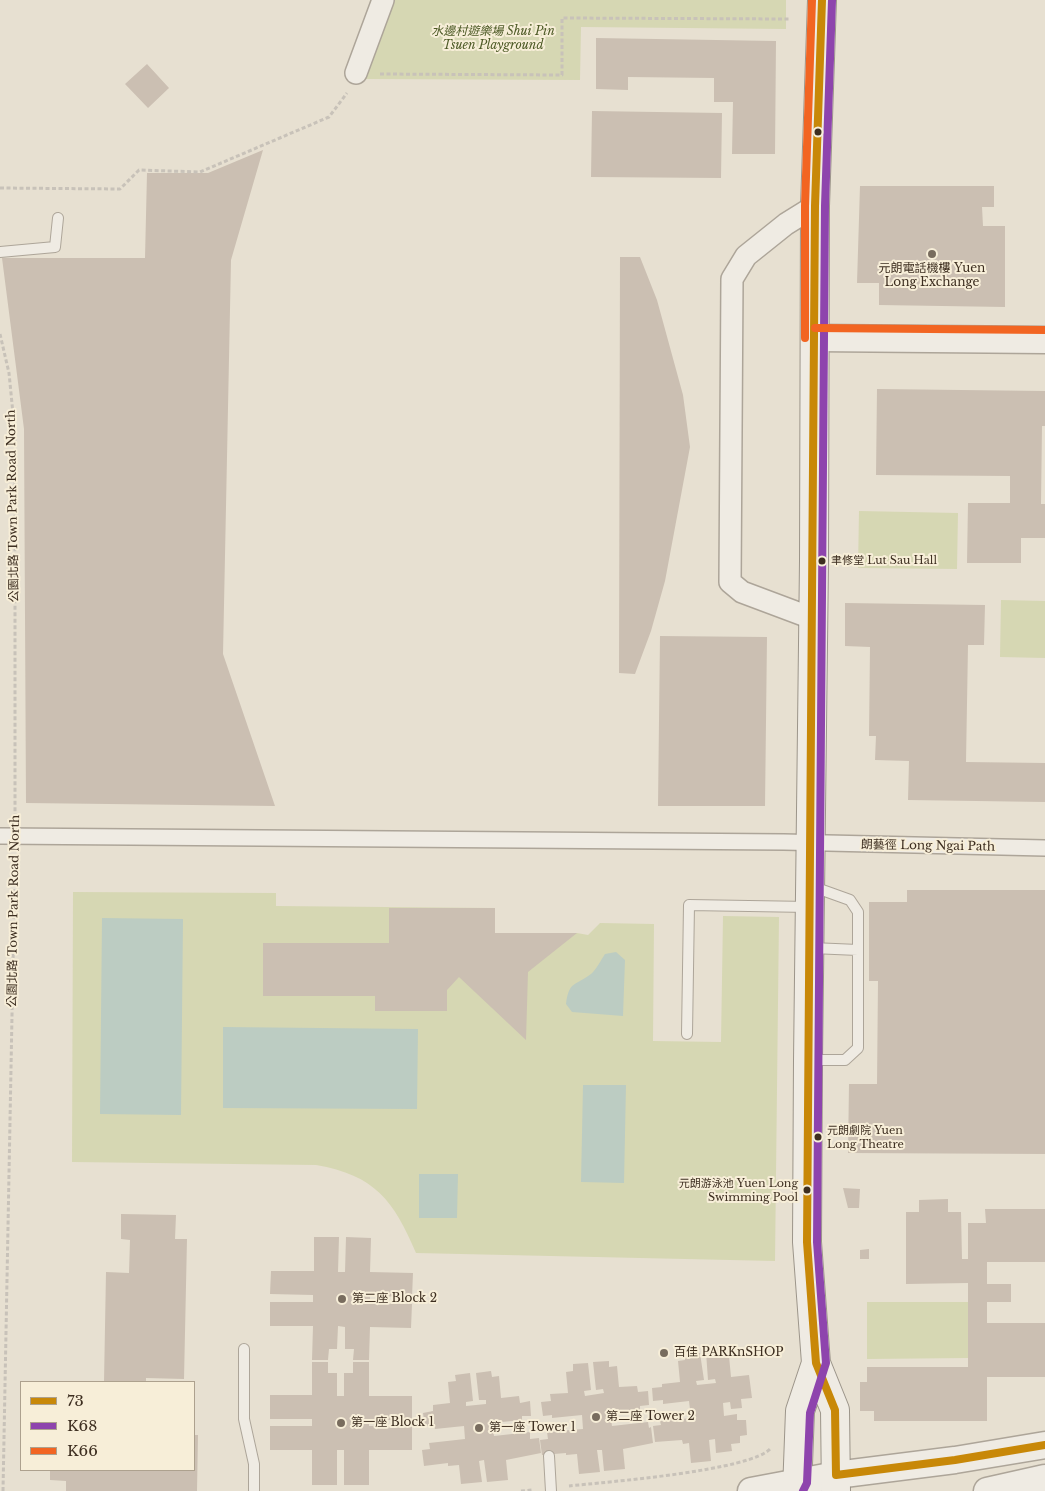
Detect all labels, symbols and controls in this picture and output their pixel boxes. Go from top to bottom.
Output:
park label: 水邊村遊樂場 Shui Pin Tsuen Playground [431,25,555,53]
unlabelled marker [813,127,823,137]
marker: 元朗電話機樓 Yuen Long Exchange [926,248,938,260]
place label: 元朗電話機樓 Yuen Long Exchange [879,262,985,290]
street label: 公園北路 Town Park Road North [4,409,22,603]
place label: 聿修堂 Lut Sau Hall [831,554,937,568]
marker: 聿修堂 Lut Sau Hall [817,556,827,566]
street label: 公園北路 Town Park Road North [5,814,23,1008]
street label: 朗藝徑 Long Ngai Path [861,838,995,854]
place label: 元朗劇院 Yuen Long Theatre [827,1124,904,1150]
marker: 元朗劇院 Yuen Long Theatre [813,1132,823,1142]
place label: 元朗游泳池 Yuen Long Swimming Pool [679,1177,798,1203]
marker: 元朗游泳池 Yuen Long Swimming Pool [802,1185,812,1195]
place label: 第二座 Block 2 [352,1292,437,1306]
marker: 第二座 Block 2 [336,1293,348,1305]
place label: 百佳 PARKnSHOP [674,1346,783,1360]
marker: 百佳 PARKnSHOP [658,1347,670,1359]
legend [20,1381,195,1471]
text: 73 [67,1391,84,1410]
place label: 第二座 Tower 2 [606,1410,695,1424]
marker: 第二座 Tower 2 [590,1411,602,1423]
text: K68 [67,1416,97,1435]
place label: 第一座 Block 1 [351,1416,434,1430]
marker: 第一座 Block 1 [335,1417,347,1429]
place label: 第一座 Tower 1 [489,1421,576,1435]
marker: 第一座 Tower 1 [473,1422,485,1434]
text: K66 [67,1441,98,1460]

